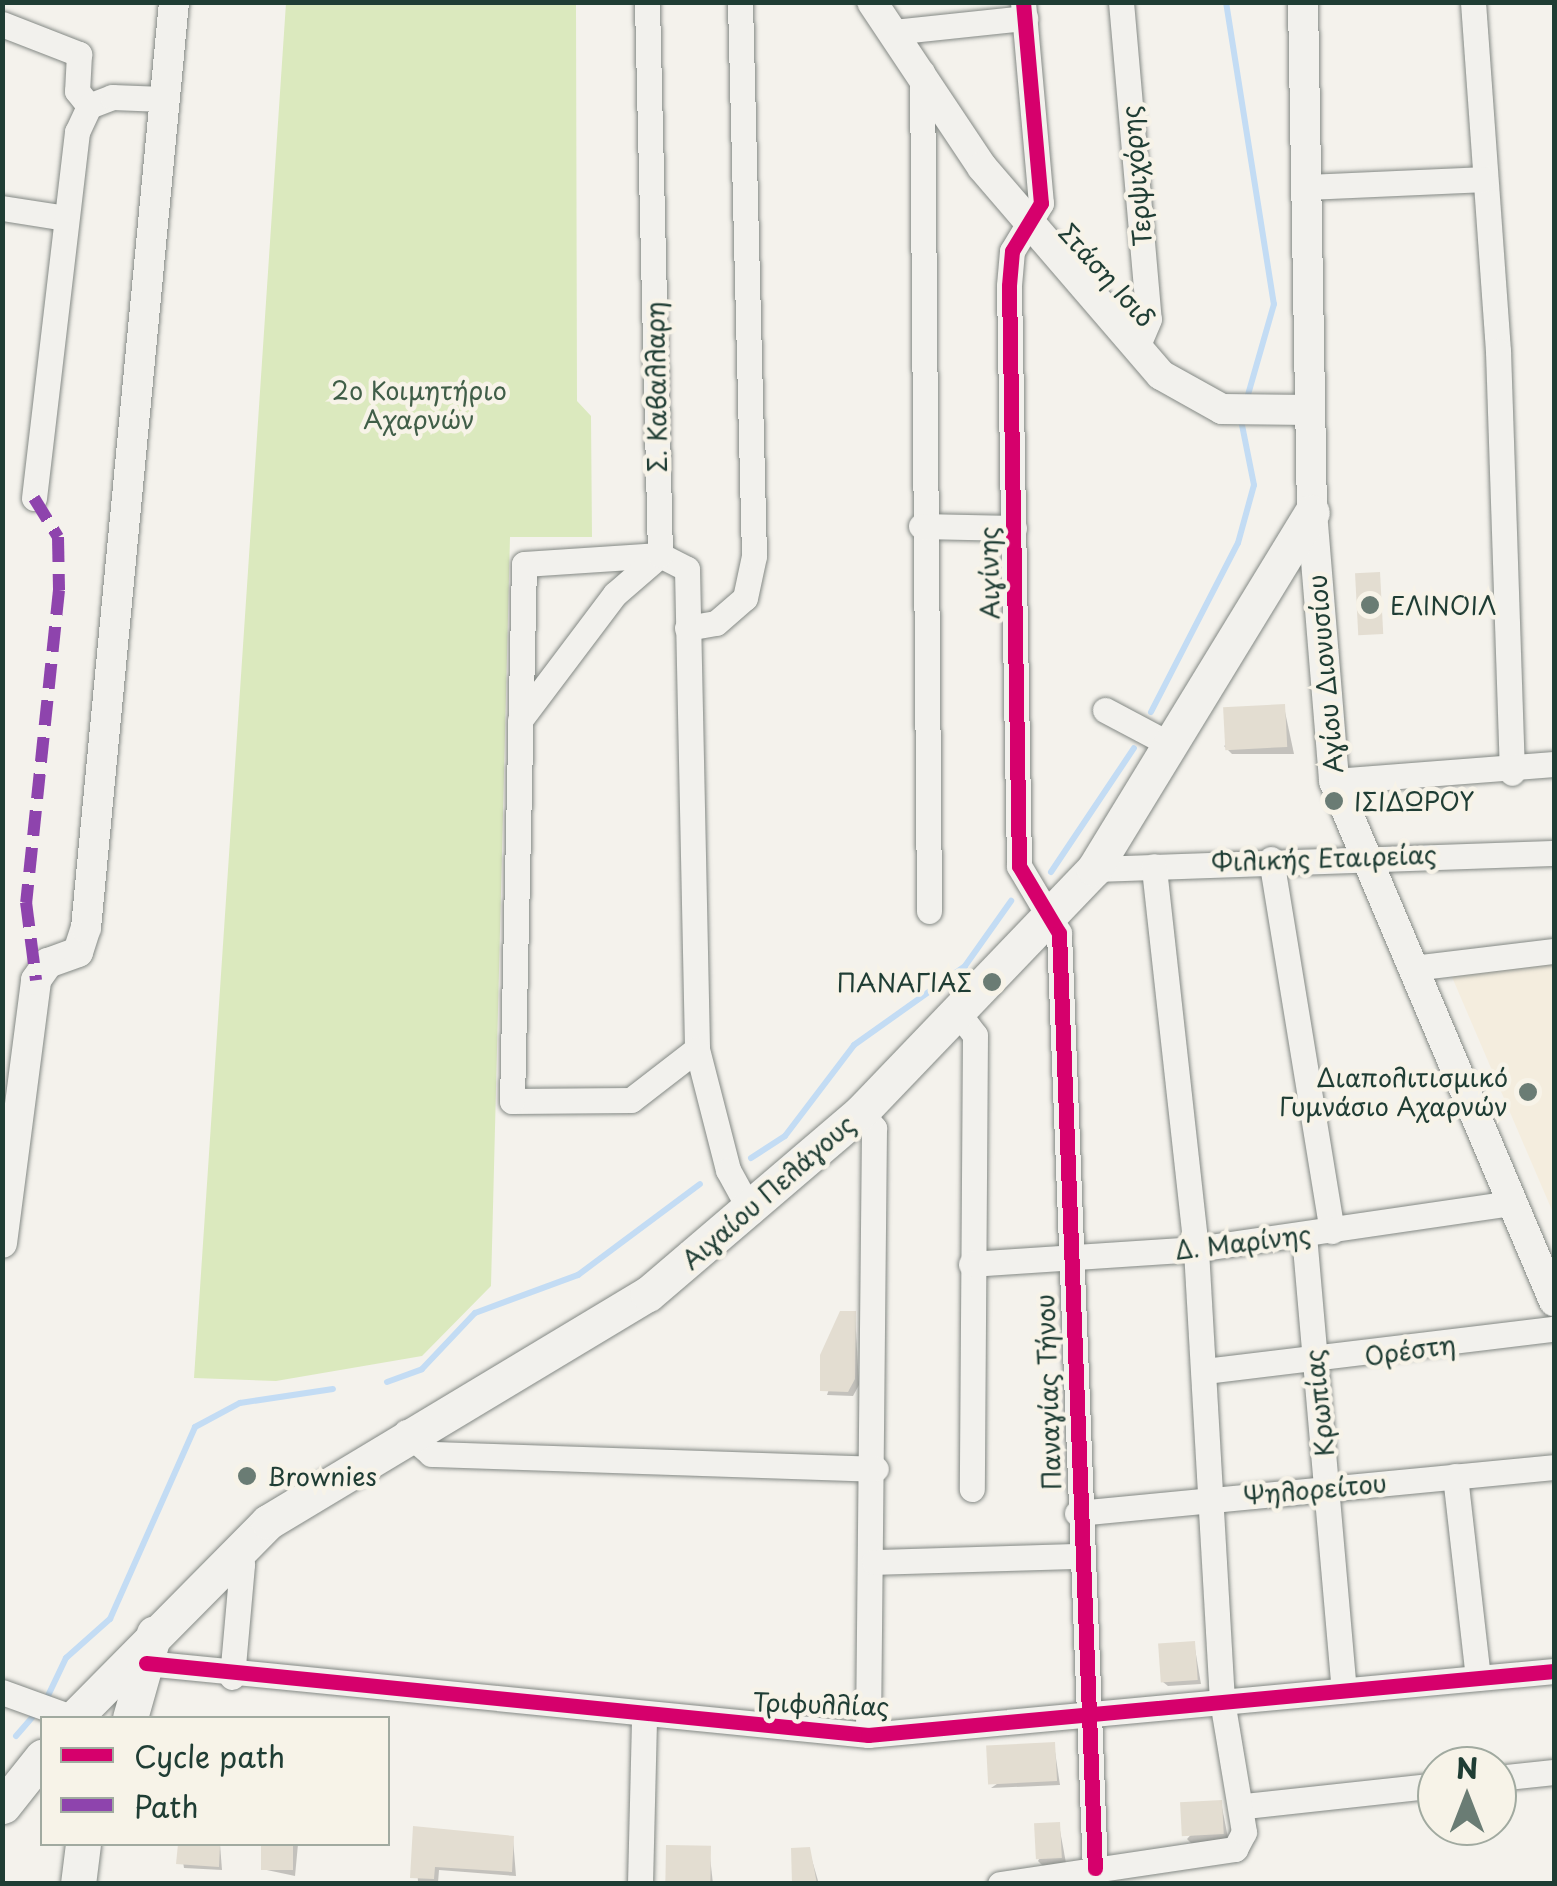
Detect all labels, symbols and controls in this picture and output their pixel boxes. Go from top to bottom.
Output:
street label: Τερψιχόρης [1115,104,1157,248]
street label: Στάση Ισιδ [1052,217,1162,333]
street label: Σ. Καβαλλαρη [640,301,672,473]
park label: 2ο Κοιμητήριο Αχαρνών [331,376,507,435]
street label: Αιγίνης [973,526,1005,620]
street label: Αγίου Διονυσίου [1301,573,1349,775]
place label: ΕΛΙΝΟΙΛ [1390,590,1496,620]
marker: ΕΛΙΝΟΙΛ [1359,594,1381,616]
place label: ΙΣΙΔΩΡΟΥ [1354,786,1474,816]
marker: ΙΣΙΔΩΡΟΥ [1323,790,1345,812]
street label: Φιλικής Εταιρείας [1210,839,1438,877]
place label: ΠΑΝΑΓΙΑΣ [837,967,972,997]
marker: ΠΑΝΑΓΙΑΣ [981,971,1003,993]
place label: Διαπολιτισμικό Γυμνάσιο Αχαρνών [1278,1063,1508,1122]
marker: Διαπολιτισμικό Γυμνάσιο Αχαρνών [1517,1081,1539,1103]
street label: Αιγαίου Πελάγους [675,1109,861,1275]
street label: Δ. Μαρίνης [1173,1219,1313,1265]
street label: Παναγίας Τήνου [1030,1293,1066,1491]
street label: Ορέστη [1362,1329,1458,1371]
street label: Κρωπίας [1298,1348,1340,1458]
place label: Brownies [267,1461,377,1491]
marker: Brownies [236,1465,258,1487]
street label: Ψηλορείτου [1242,1468,1388,1510]
street label: Τριφυλλίας [752,1687,890,1721]
legend [40,1716,390,1846]
text: Cycle path [134,1733,285,1778]
north arrow [1417,1746,1517,1846]
text: N [1456,1746,1478,1789]
text: Path [134,1783,199,1828]

